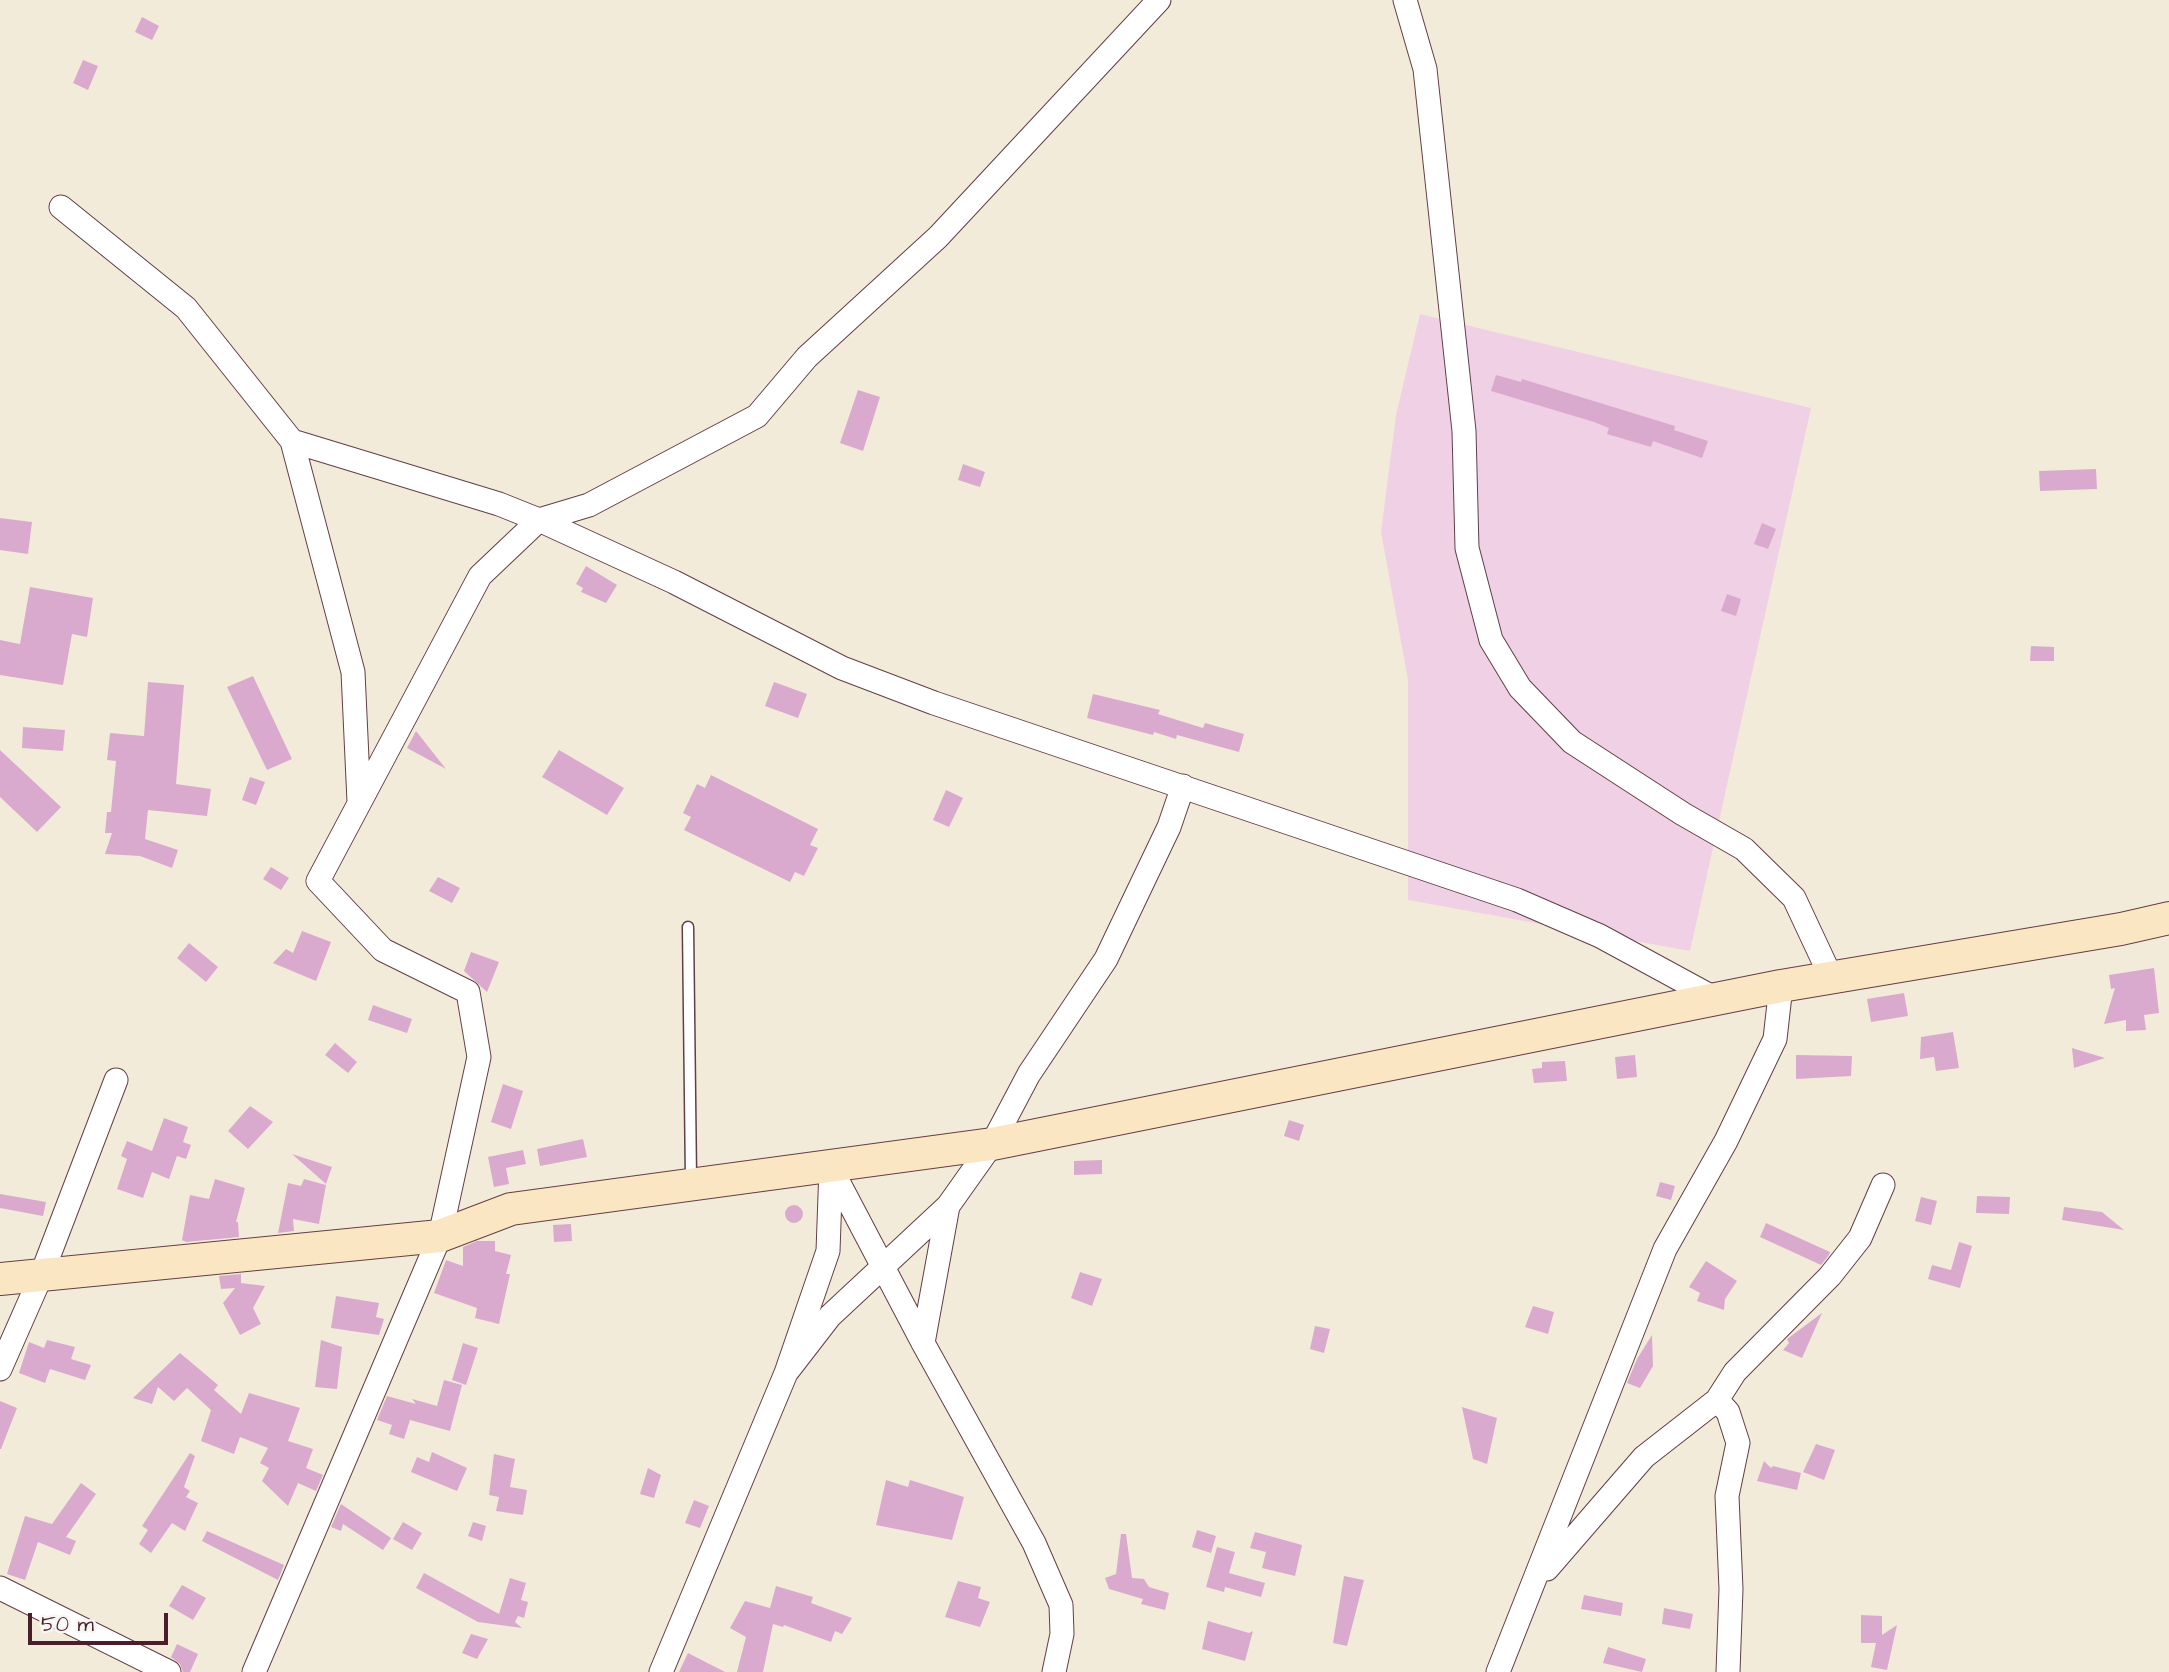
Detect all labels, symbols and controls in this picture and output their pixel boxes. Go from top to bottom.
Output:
scale bar [32,1598,172,1642]
text: 50 m [41,1610,94,1639]

